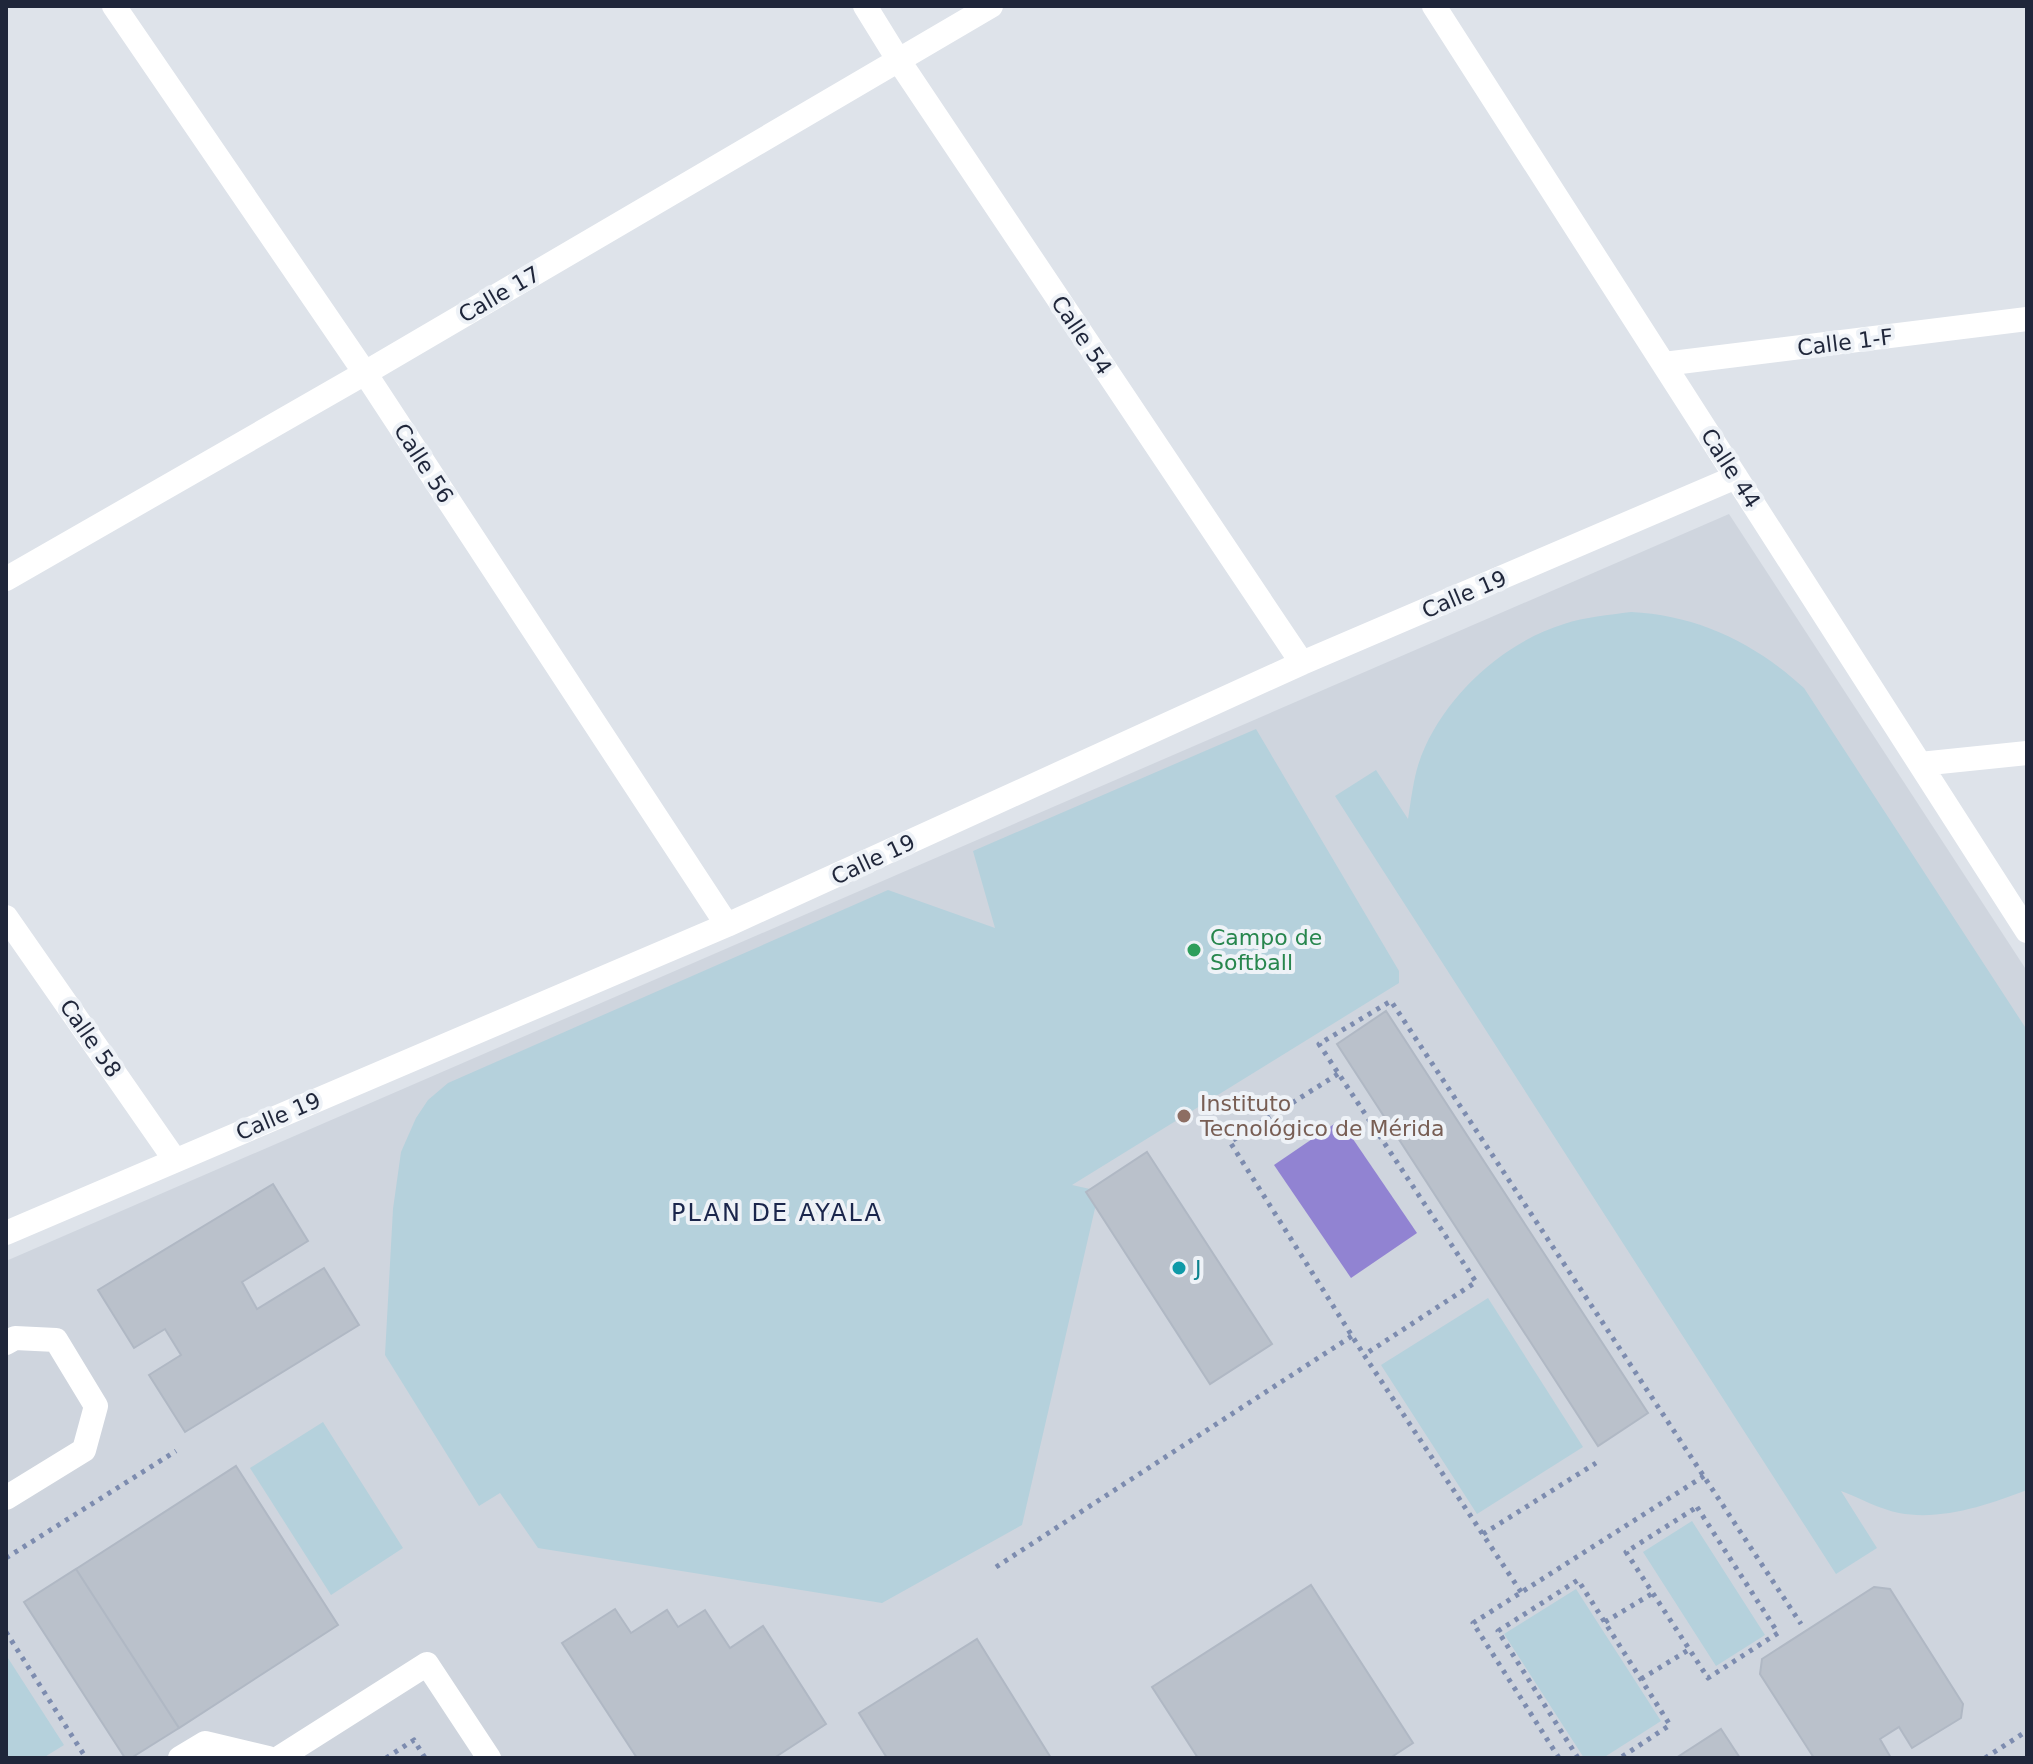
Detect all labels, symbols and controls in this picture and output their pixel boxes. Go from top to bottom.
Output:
street label: Calle 17 [454,261,544,328]
street label: Calle 54 [1046,291,1117,379]
street label: Calle 1-F [1796,324,1894,361]
street label: Calle 56 [389,419,458,508]
street label: Calle 44 [1696,424,1765,513]
street label: Calle 19 [1418,565,1510,623]
street label: Calle 19 [827,829,919,890]
place label: Campo de Softball [1210,925,1322,975]
marker: Campo de Softball [1185,941,1203,959]
street label: Calle 58 [55,994,127,1082]
street label: Calle 19 [232,1087,324,1145]
place label: Instituto Tecnológico de Mérida [1199,1091,1445,1141]
marker: Instituto Tecnológico de Mérida [1175,1107,1193,1125]
district label: PLAN DE AYALA [671,1199,883,1227]
place label: J [1193,1256,1202,1281]
marker: J [1170,1259,1188,1277]

